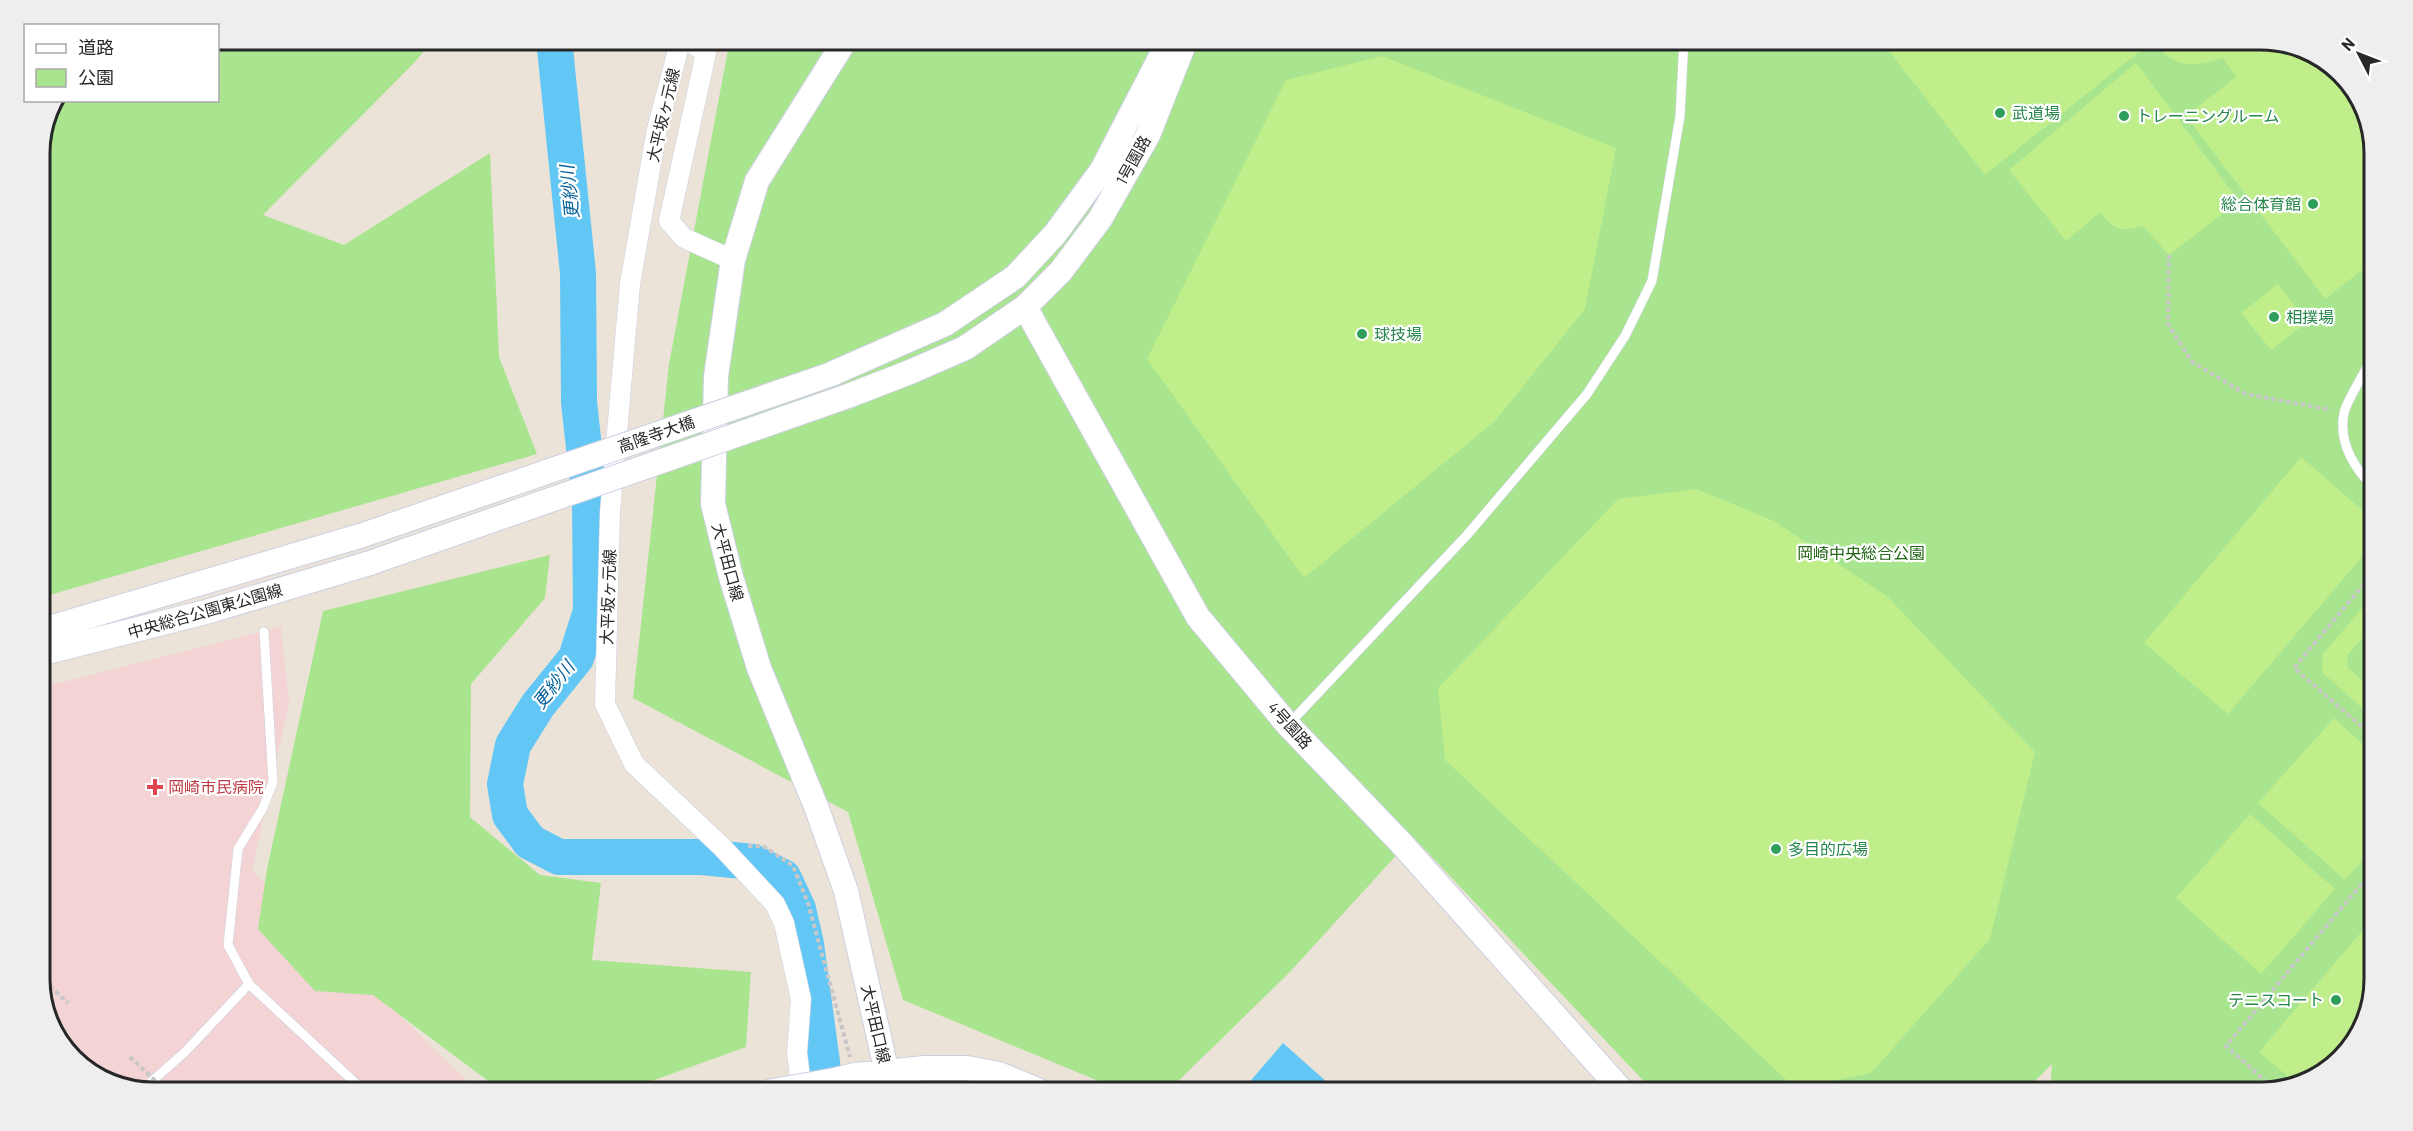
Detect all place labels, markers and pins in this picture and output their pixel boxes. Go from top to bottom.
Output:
place label: 武道場 [2012,103,2060,122]
marker: 武道場 [1993,106,2007,120]
place label: トレーニングルーム [2136,106,2280,125]
marker: トレーニングルーム [2117,109,2131,123]
place label: 総合体育館 [2221,194,2301,213]
marker: 総合体育館 [2306,197,2320,211]
place label: 相撲場 [2286,307,2334,326]
marker: 相撲場 [2267,310,2281,324]
place label: 球技場 [1374,324,1422,343]
marker: 球技場 [1355,327,1369,341]
place label: 岡崎市民病院 [168,777,264,796]
marker: 岡崎市民病院 [146,778,164,796]
place label: 多目的広場 [1788,839,1868,858]
marker: 多目的広場 [1769,842,1783,856]
place label: テニスコート [2228,990,2324,1009]
marker: テニスコート [2329,993,2343,1007]

